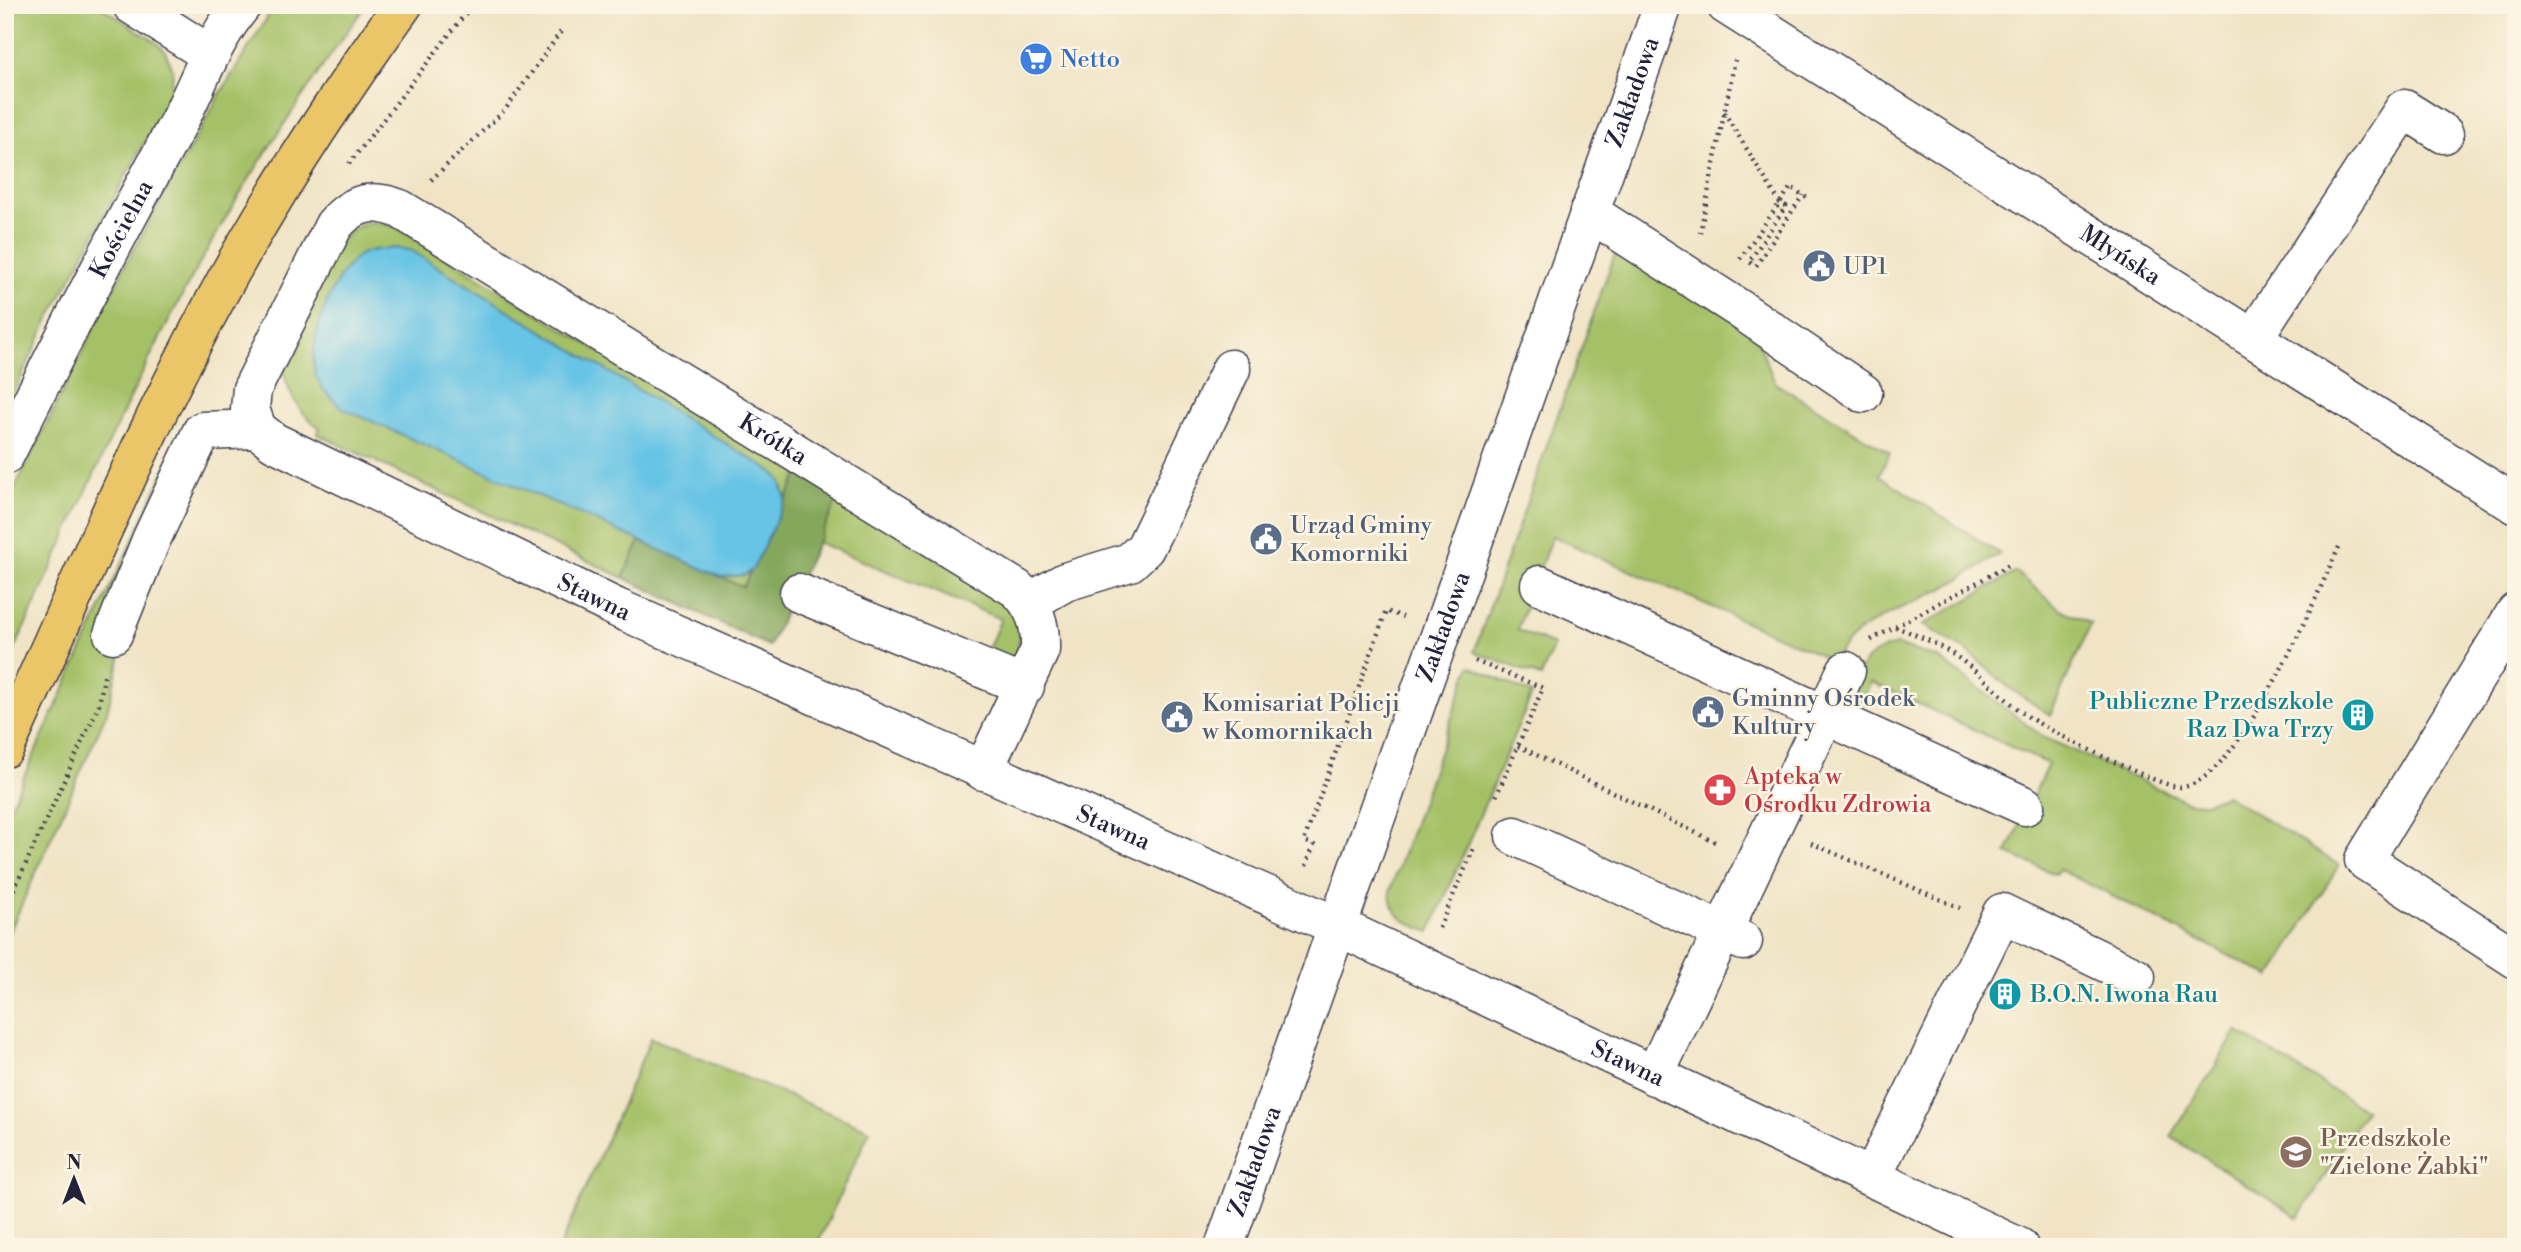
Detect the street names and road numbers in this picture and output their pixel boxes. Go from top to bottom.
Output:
street label: Zakładowa [1600,32,1667,152]
street label: Kościelna [84,174,161,284]
street label: Młyńska [2074,219,2167,293]
street label: Krótka [733,407,813,473]
street label: Stawna [552,567,636,628]
street label: Zakładowa [1411,567,1478,686]
street label: Stawna [1072,799,1155,858]
street label: Stawna [1586,1034,1670,1094]
street label: Zakładowa [1222,1101,1289,1221]

